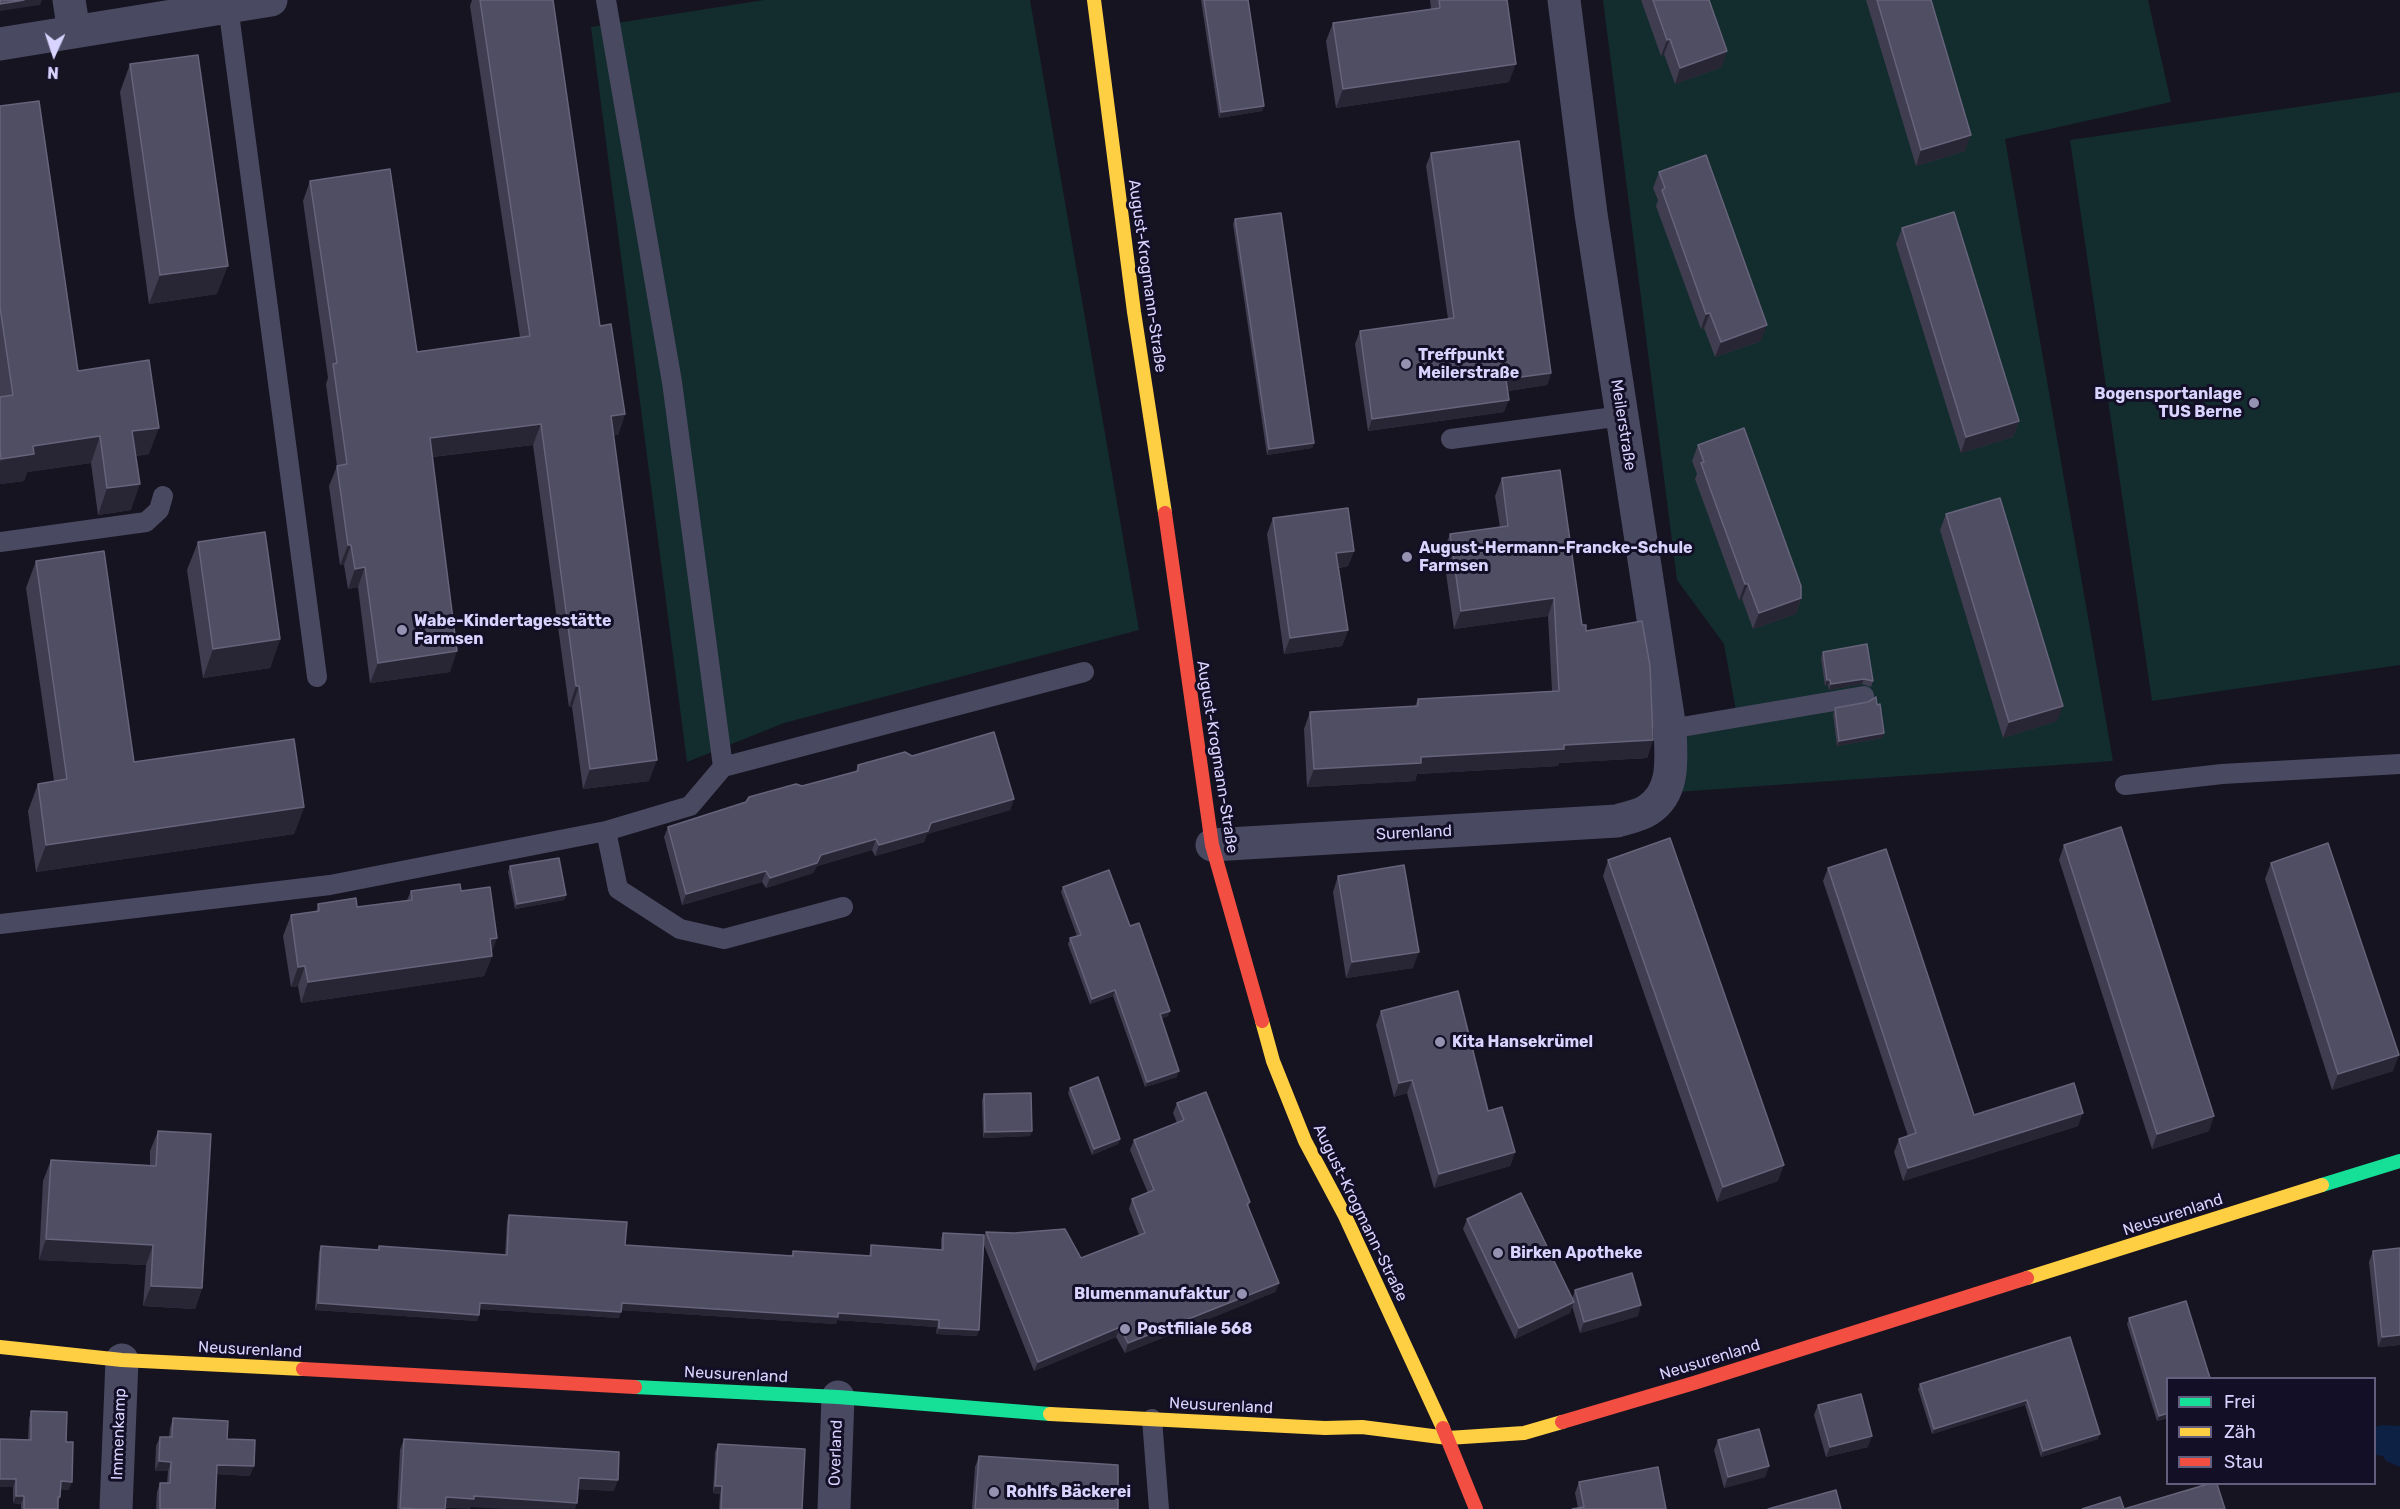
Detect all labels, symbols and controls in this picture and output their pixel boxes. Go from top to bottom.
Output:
north arrow [24,24,84,84]
text: N [47,63,59,82]
street label: August-Krogmann-Straße [1124,178,1170,374]
place label: Treffpunkt Meilerstraße [1418,345,1519,383]
marker: Treffpunkt Meilerstraße [1399,357,1413,371]
street label: Meilerstraße [1606,378,1640,472]
place label: Bogensportanlage TUS Berne [2094,384,2242,422]
marker: Bogensportanlage TUS Berne [2247,396,2261,410]
place label: August-Hermann-Francke-Schule Farmsen [1419,538,1693,576]
marker: August-Hermann-Francke-Schule Farmsen [1400,550,1414,564]
place label: Wabe-Kindertagesstätte Farmsen [414,611,611,649]
marker: Wabe-Kindertagesstätte Farmsen [395,623,409,637]
street label: August-Krogmann-Straße [1192,659,1242,855]
street label: Surenland [1375,821,1453,845]
place label: Kita Hansekrümel [1452,1032,1593,1052]
marker: Kita Hansekrümel [1433,1035,1447,1049]
street label: August-Krogmann-Straße [1309,1121,1411,1305]
street label: Neusurenland [2121,1190,2225,1240]
place label: Birken Apotheke [1510,1243,1642,1263]
marker: Birken Apotheke [1491,1246,1505,1260]
place label: Blumenmanufaktur [1074,1284,1230,1304]
marker: Blumenmanufaktur [1235,1287,1249,1301]
place label: Postfiliale 568 [1137,1319,1252,1339]
marker: Postfiliale 568 [1118,1322,1132,1336]
street label: Neusurenland [1657,1336,1763,1384]
street label: Neusurenland [198,1338,302,1362]
street label: Neusurenland [684,1363,788,1387]
legend [2166,1377,2376,1485]
street label: Immenkamp [108,1388,130,1480]
text: Frei [2224,1391,2255,1413]
street label: Neusurenland [1169,1394,1273,1418]
street label: Overland [825,1419,847,1487]
text: Zäh [2224,1421,2256,1443]
text: Stau [2224,1451,2263,1473]
place label: Rohlfs Bäckerei [1006,1482,1131,1502]
marker: Rohlfs Bäckerei [987,1485,1001,1499]

